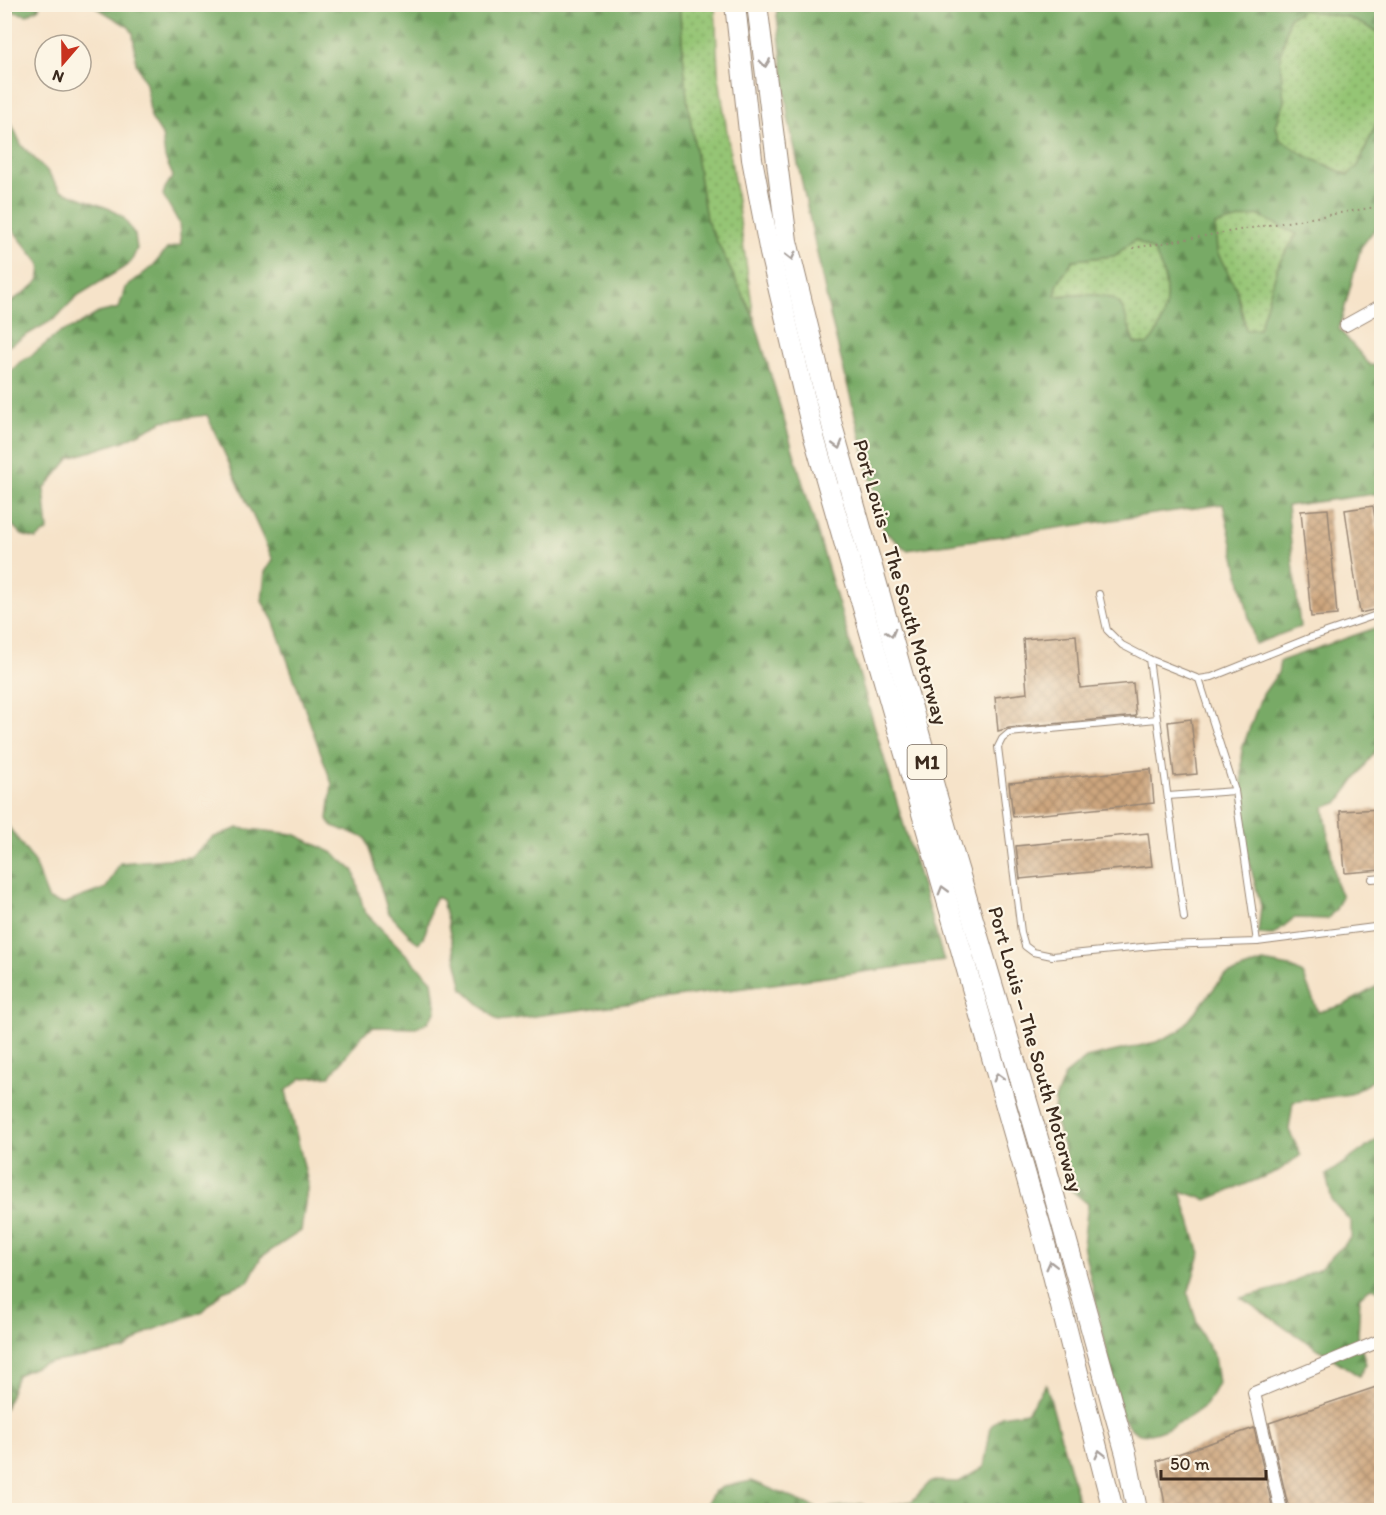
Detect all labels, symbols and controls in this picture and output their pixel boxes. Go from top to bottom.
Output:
north arrow [33,33,93,93]
one-way arrow [758,58,770,67]
text: N [50,66,66,87]
one-way arrow [783,250,796,260]
street label: Port Louis – The South Motorway [848,436,954,728]
one-way arrow [831,439,843,450]
one-way arrow [884,627,896,638]
road number: M1 [908,745,946,779]
one-way arrow [938,885,950,896]
street label: Port Louis – The South Motorway [983,903,1089,1195]
one-way arrow [992,1072,1005,1082]
one-way arrow [1045,1260,1058,1270]
scale bar [1161,1443,1266,1481]
one-way arrow [1094,1449,1107,1459]
text: 50 m [1170,1453,1210,1475]

